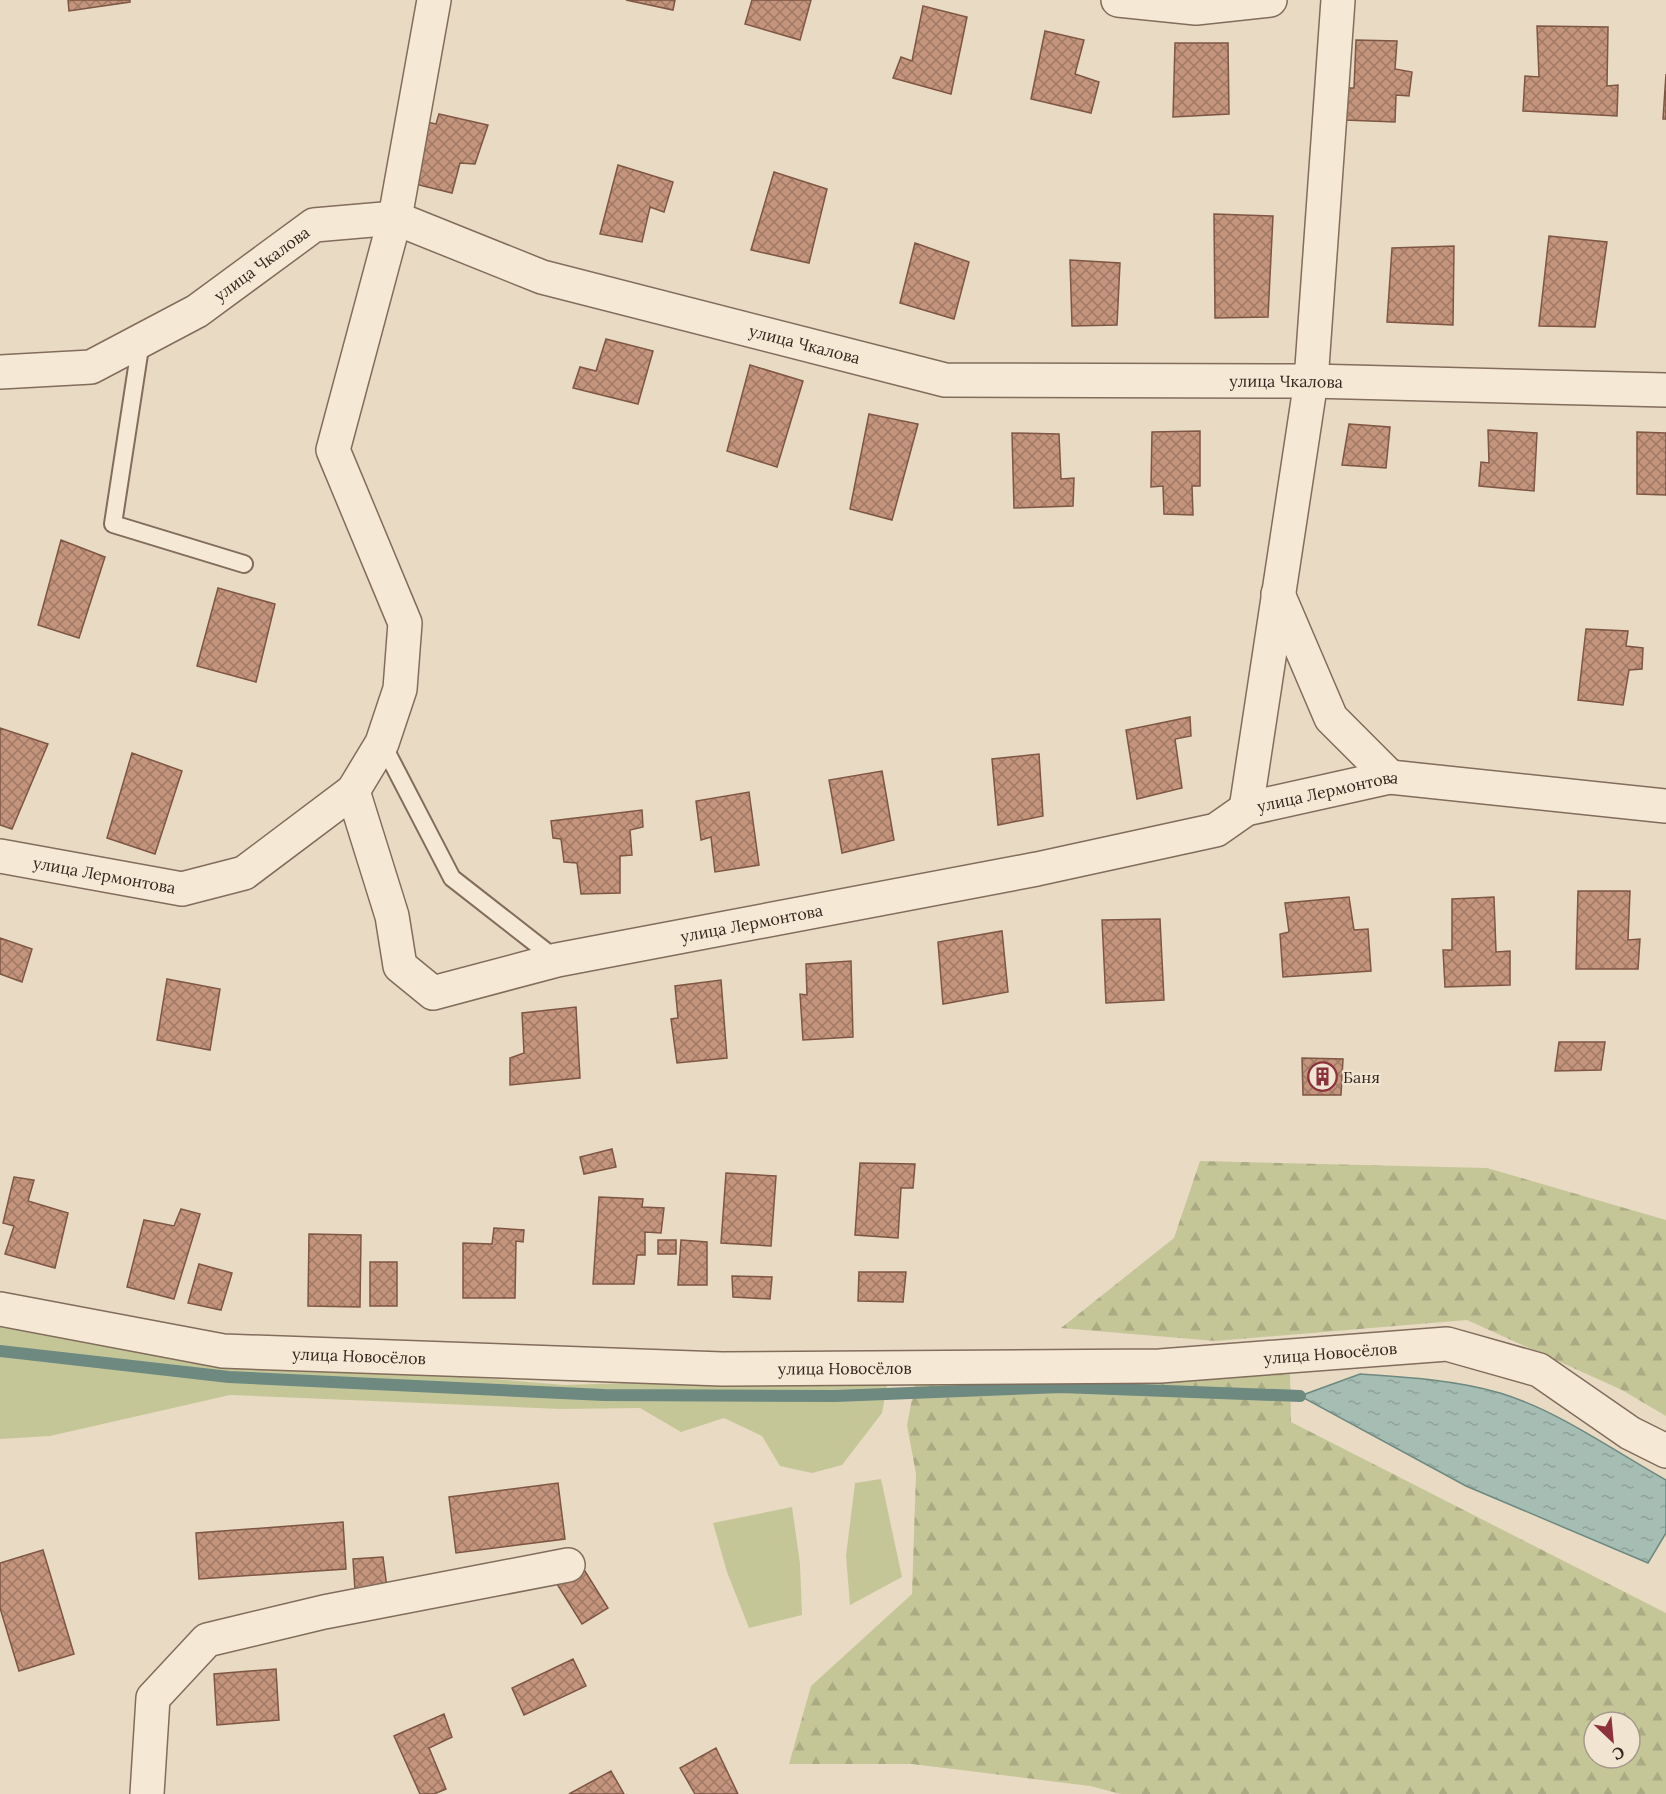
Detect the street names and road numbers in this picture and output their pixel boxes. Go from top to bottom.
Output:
street label: улица Чкалова [210,222,313,305]
street label: улица Чкалова [747,320,862,368]
street label: улица Чкалова [1229,371,1343,392]
street label: улица Лермонтова [1255,767,1399,816]
street label: улица Лермонтова [31,852,177,898]
street label: улица Лермонтова [679,900,824,946]
street label: улица Новосёлов [1263,1338,1398,1368]
street label: улица Новосёлов [292,1343,426,1368]
street label: улица Новосёлов [778,1358,912,1379]

